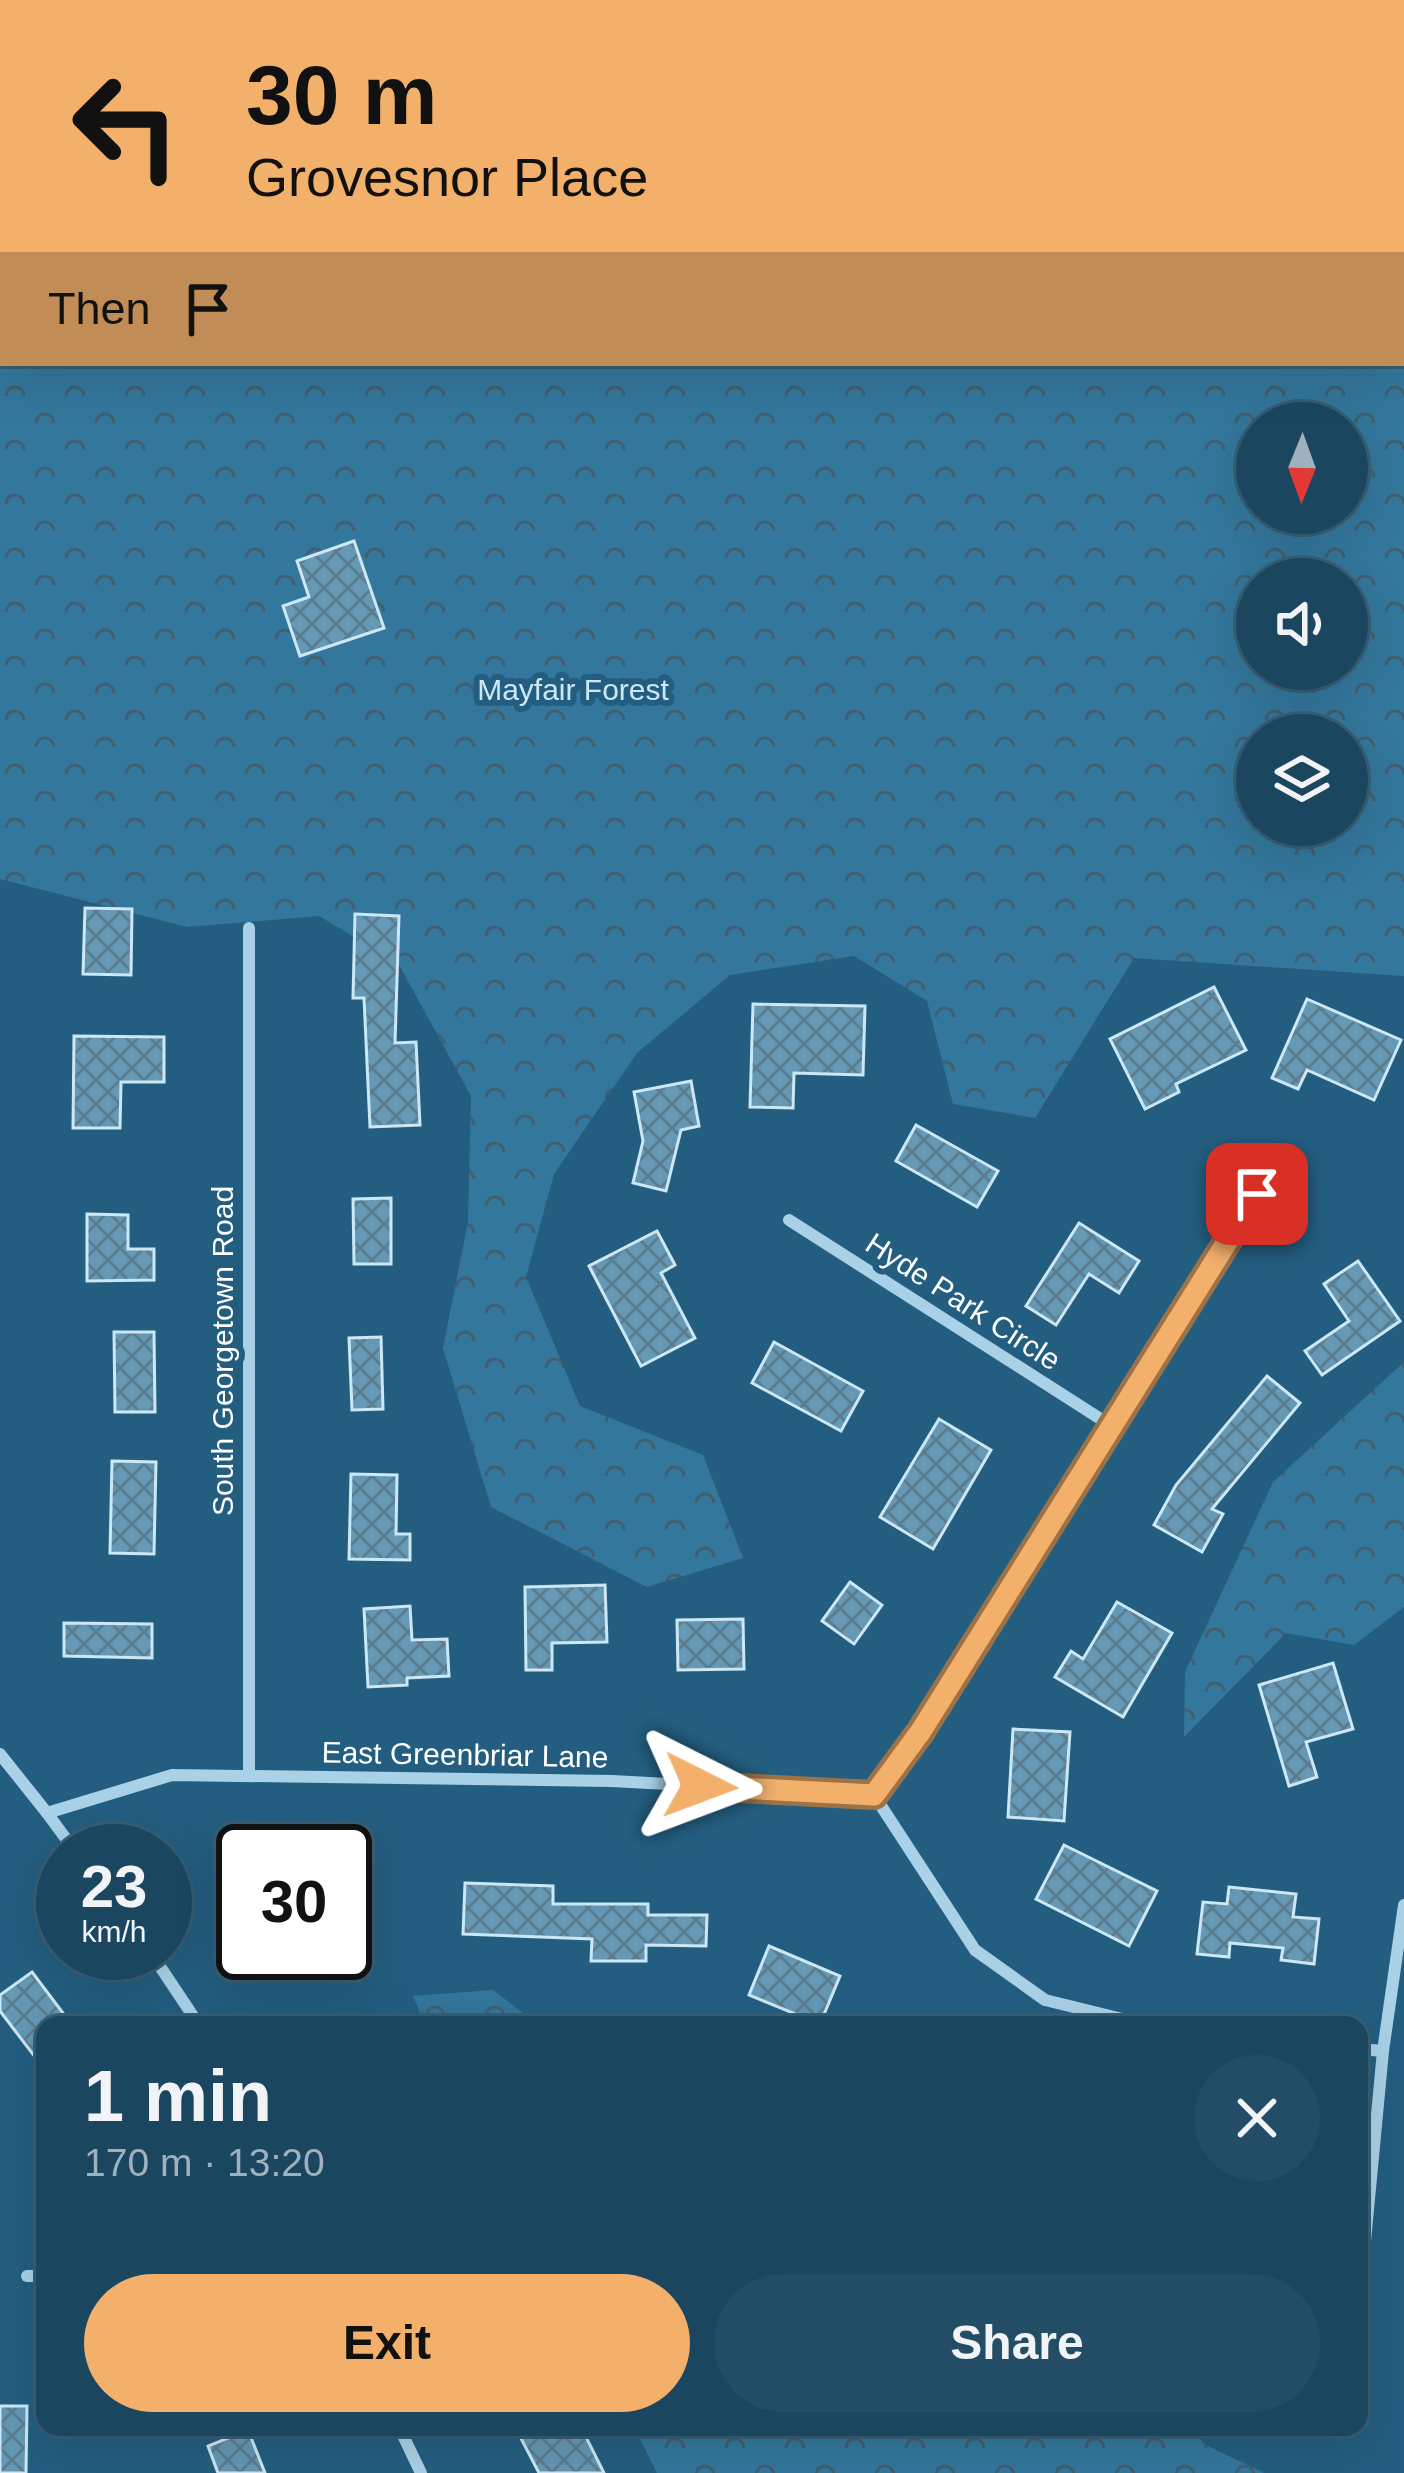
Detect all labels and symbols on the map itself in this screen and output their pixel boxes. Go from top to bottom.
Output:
north arrow [1236,402,1368,534]
park label: Mayfair Forest [477,673,670,706]
pin [1206,1143,1308,1245]
street label: South Georgetown Road [206,1186,239,1516]
street label: Hyde Park Circle [860,1226,1067,1377]
position arrow [637,1723,763,1849]
street label: East Greenbriar Lane [321,1735,609,1774]
speed limit sign: 30 [216,1824,372,1980]

